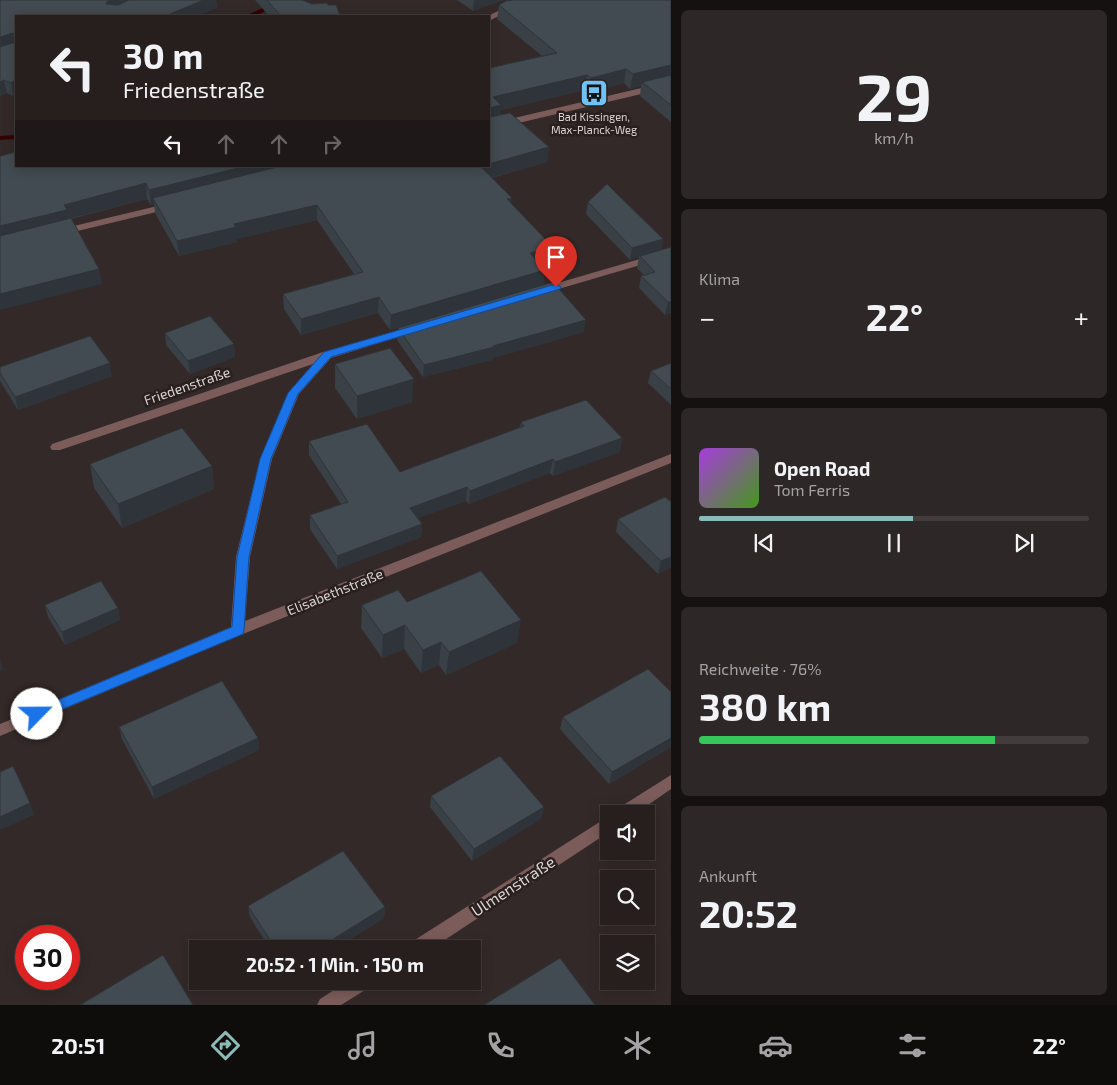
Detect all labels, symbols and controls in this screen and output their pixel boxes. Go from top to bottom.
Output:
text: 30 m [123,34,203,76]
icon: left [40,35,105,100]
text: 29 [856,56,932,134]
text: Friedenstraße [123,76,265,102]
bus stop icon: Bad Kissingen, Max-Planck-Weg [579,78,609,108]
place label: Bad Kissingen, Max-Planck-Weg [551,110,637,136]
text: km/h [874,128,914,147]
icon: left [159,130,187,158]
icon: ahead [212,130,240,158]
icon: ahead [265,130,293,158]
icon: right [318,130,346,158]
pin [535,236,577,287]
icon: arrive [542,243,570,271]
text: Klima [699,269,740,288]
text: 22° [866,293,923,339]
text: − [699,300,715,334]
text: + [1074,300,1089,334]
street label: Friedenstraße [141,363,232,408]
text: Open Road [774,457,870,480]
text: Tom Ferris [774,480,850,499]
icon: previous [750,529,778,557]
icon: pause [880,529,908,557]
icon: next [1010,529,1038,557]
street label: Elisabethstraße [284,565,385,619]
text: Reichweite · 76% [699,659,821,678]
text: 380 km [699,683,831,729]
position arrow [10,687,62,739]
map controls [600,805,655,990]
button: sound [600,805,655,860]
street label: Ulmenstraße [467,851,558,920]
text: Ankunft [699,866,757,885]
button: search [600,870,655,925]
text: 20:52 [699,890,798,936]
speed limit sign: 30 [15,925,80,990]
button: layers [600,935,655,990]
text: 20:52 · 1 Min. · 150 m [246,953,424,976]
icon: directions [208,1028,243,1063]
icon: music [345,1028,380,1063]
icon: phone [483,1028,518,1063]
icon: climate [620,1028,655,1063]
icon: car [758,1028,793,1063]
icon: filters [895,1028,930,1063]
text: 20:51 [51,1032,105,1058]
text: 22° [1033,1032,1066,1058]

